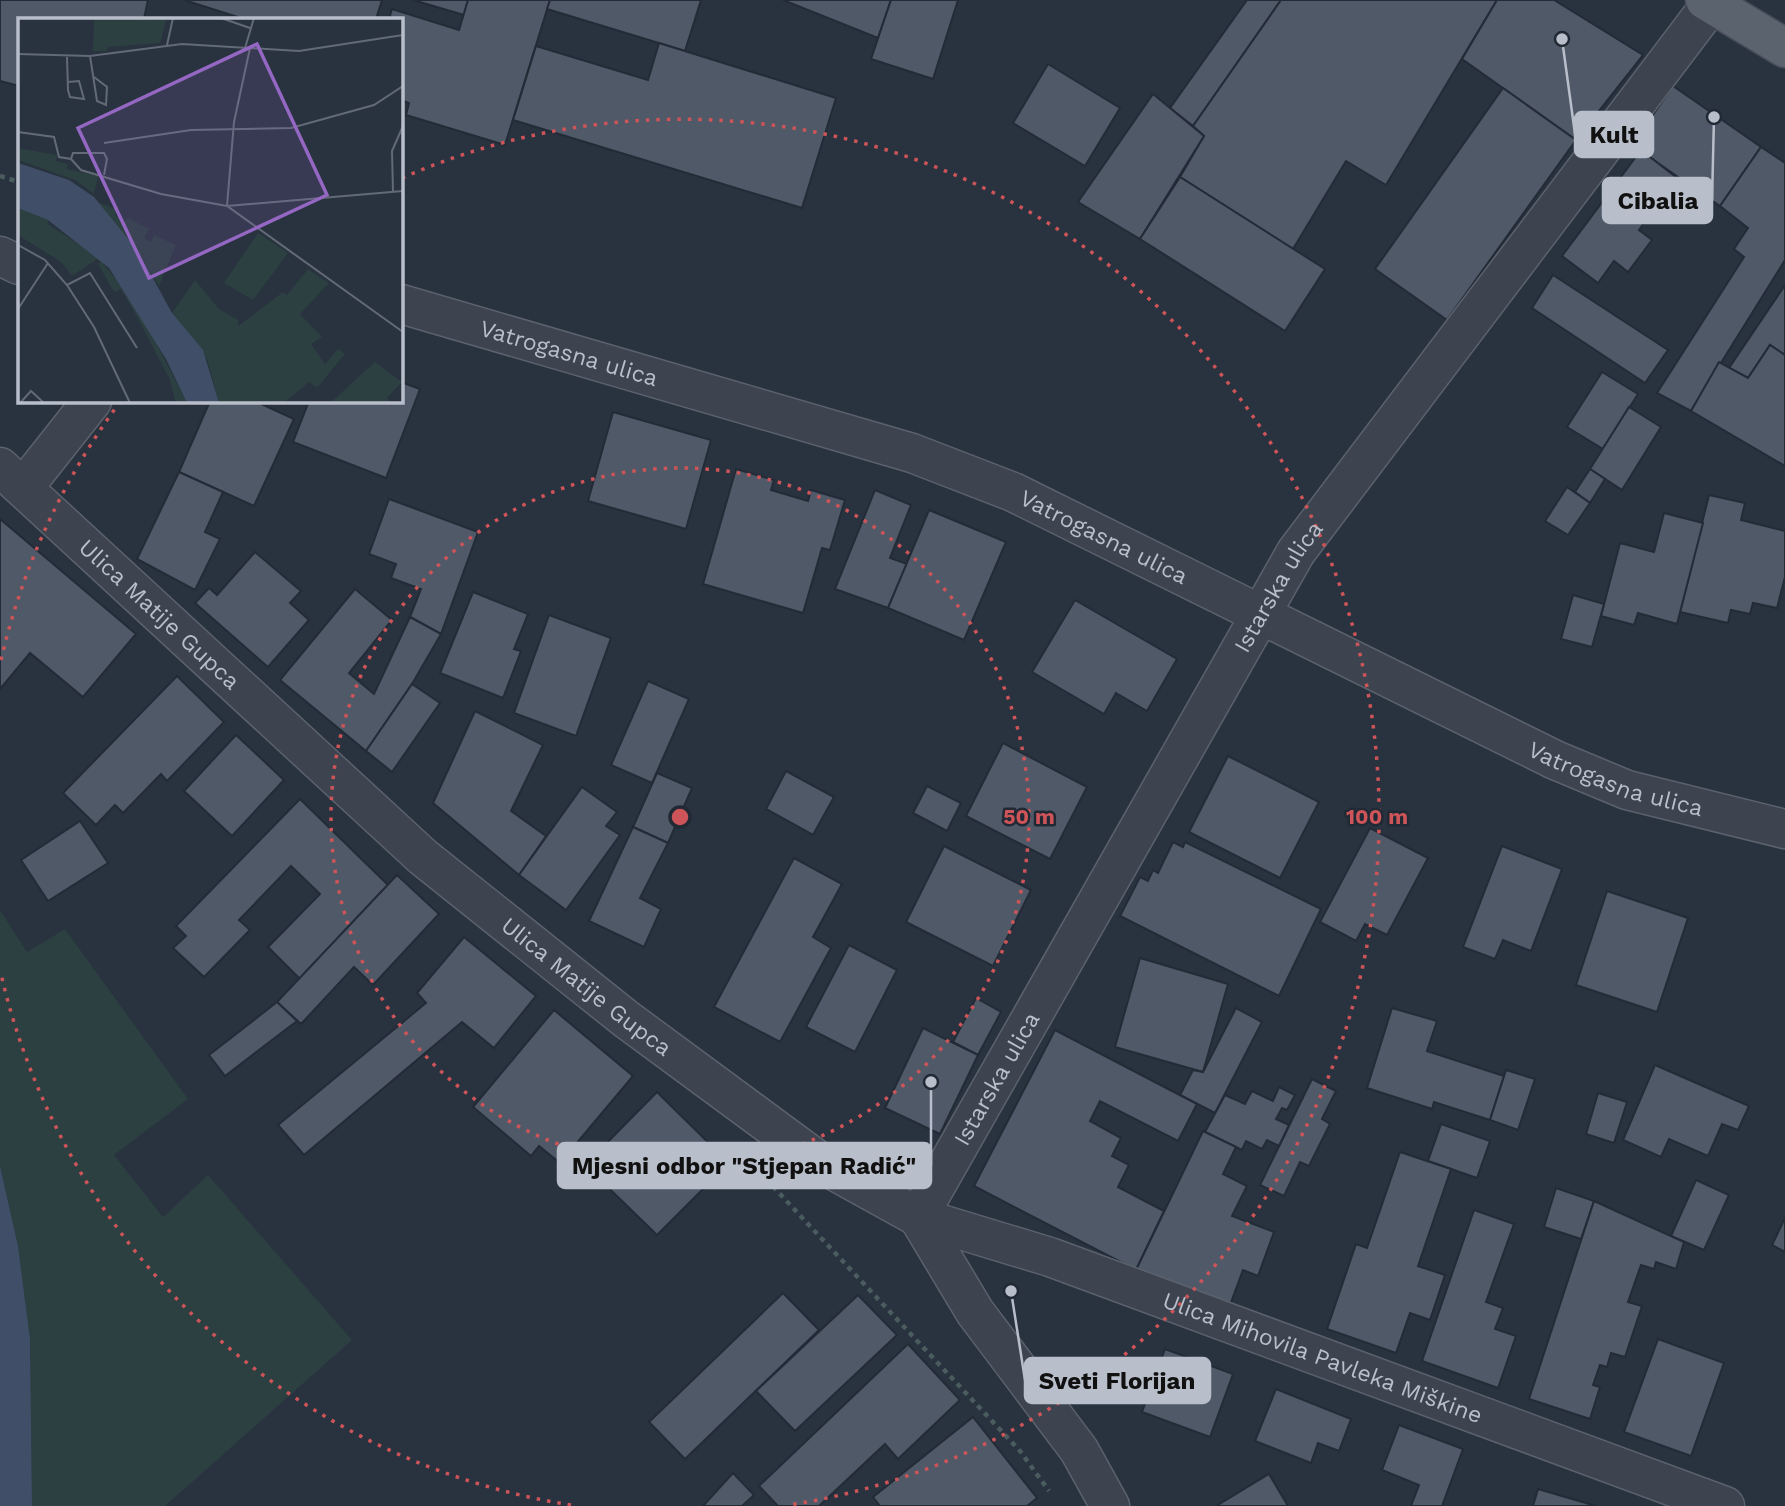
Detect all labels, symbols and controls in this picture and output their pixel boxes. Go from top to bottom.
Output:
inset map [18,18,402,402]
callout: Kult [1575,112,1653,157]
text: Kult [1589,121,1639,149]
callout: Cibalia [1603,178,1712,223]
text: Cibalia [1618,187,1699,215]
street label: Vatrogasna ulica [477,315,661,392]
street label: Vatrogasna ulica [1015,485,1192,590]
street label: Istarska ulica [1229,516,1329,657]
street label: Ulica Matije Gupca [73,534,245,695]
street label: Vatrogasna ulica [1524,736,1706,822]
text: 50 m [1003,804,1055,829]
text: 100 m [1346,804,1408,829]
centre of rings [668,805,692,829]
street label: Ulica Matije Gupca [496,912,677,1062]
street label: Istarska ulica [948,1008,1046,1150]
callout: Mjesni odbor "Stjepan Radić" [558,1143,931,1188]
text: Mjesni odbor "Stjepan Radić" [572,1152,916,1180]
street label: Ulica Mihovila Pavleka Miškine [1159,1287,1486,1429]
callout: Sveti Florijan [1025,1358,1210,1403]
text: Sveti Florijan [1039,1367,1195,1395]

